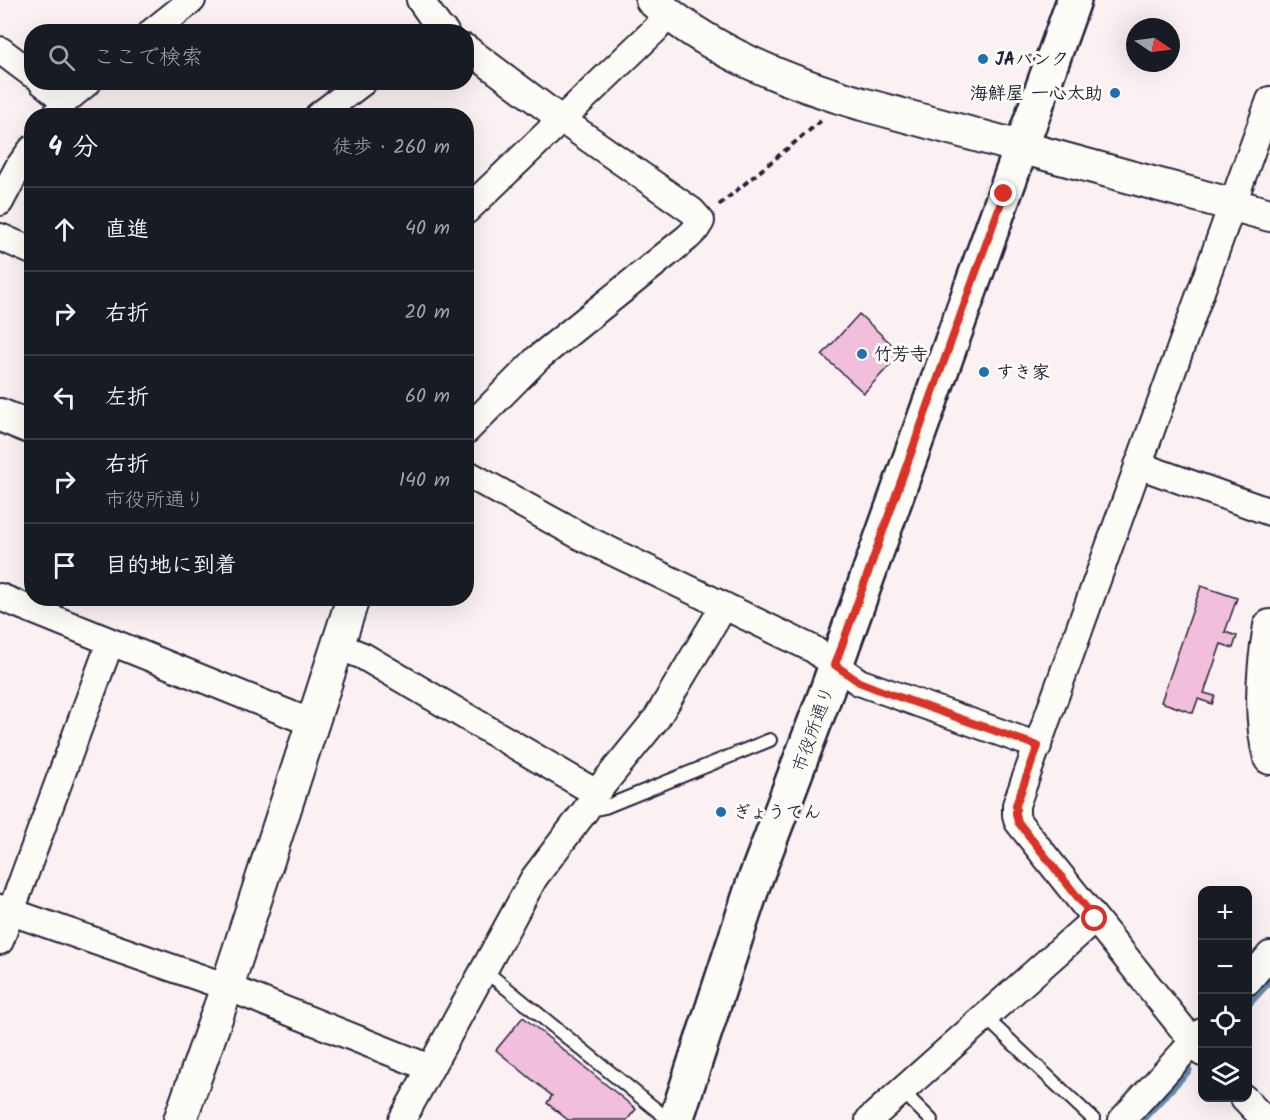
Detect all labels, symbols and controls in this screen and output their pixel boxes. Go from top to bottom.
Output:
north arrow [1126,18,1180,72]
search box [24,24,474,90]
icon: search [45,41,78,74]
text: ここで検索 [93,41,203,76]
place label: JAバンク [995,46,1069,75]
marker: JAバンク [976,52,990,66]
place label: 海鮮屋 一心太助 [970,80,1103,109]
marker: 海鮮屋 一心太助 [1108,86,1122,100]
text: 4 分 [48,127,98,169]
text: 徒歩 · 260 m [333,132,450,164]
route end [990,180,1016,206]
icon: ahead [48,213,81,246]
text: 直進 [105,213,149,248]
text: 40 m [405,213,450,245]
icon: right [48,297,81,330]
text: 右折 [105,297,149,332]
text: 20 m [404,297,450,329]
place label: 竹芳寺 [874,341,928,370]
marker: 竹芳寺 [855,347,869,361]
place label: すき家 [996,359,1050,388]
marker: すき家 [977,365,991,379]
icon: left [48,381,81,414]
text: 左折 [105,381,149,416]
text: 60 m [405,381,450,413]
text: 右折 [105,448,149,483]
icon: right [48,465,81,498]
text: 140 m [399,465,450,497]
text: 市役所通り [105,485,205,517]
icon: arrive [48,549,81,582]
text: 目的地に到着 [105,549,237,584]
street label: 市役所通り [785,682,843,777]
place label: ぎょうてん [733,799,822,828]
marker: ぎょうてん [714,805,728,819]
map controls [1198,886,1252,1102]
button: + [1198,886,1252,940]
route start [1081,905,1107,931]
button: − [1198,940,1252,994]
button: locate [1198,994,1252,1048]
button: layers [1198,1048,1252,1102]

